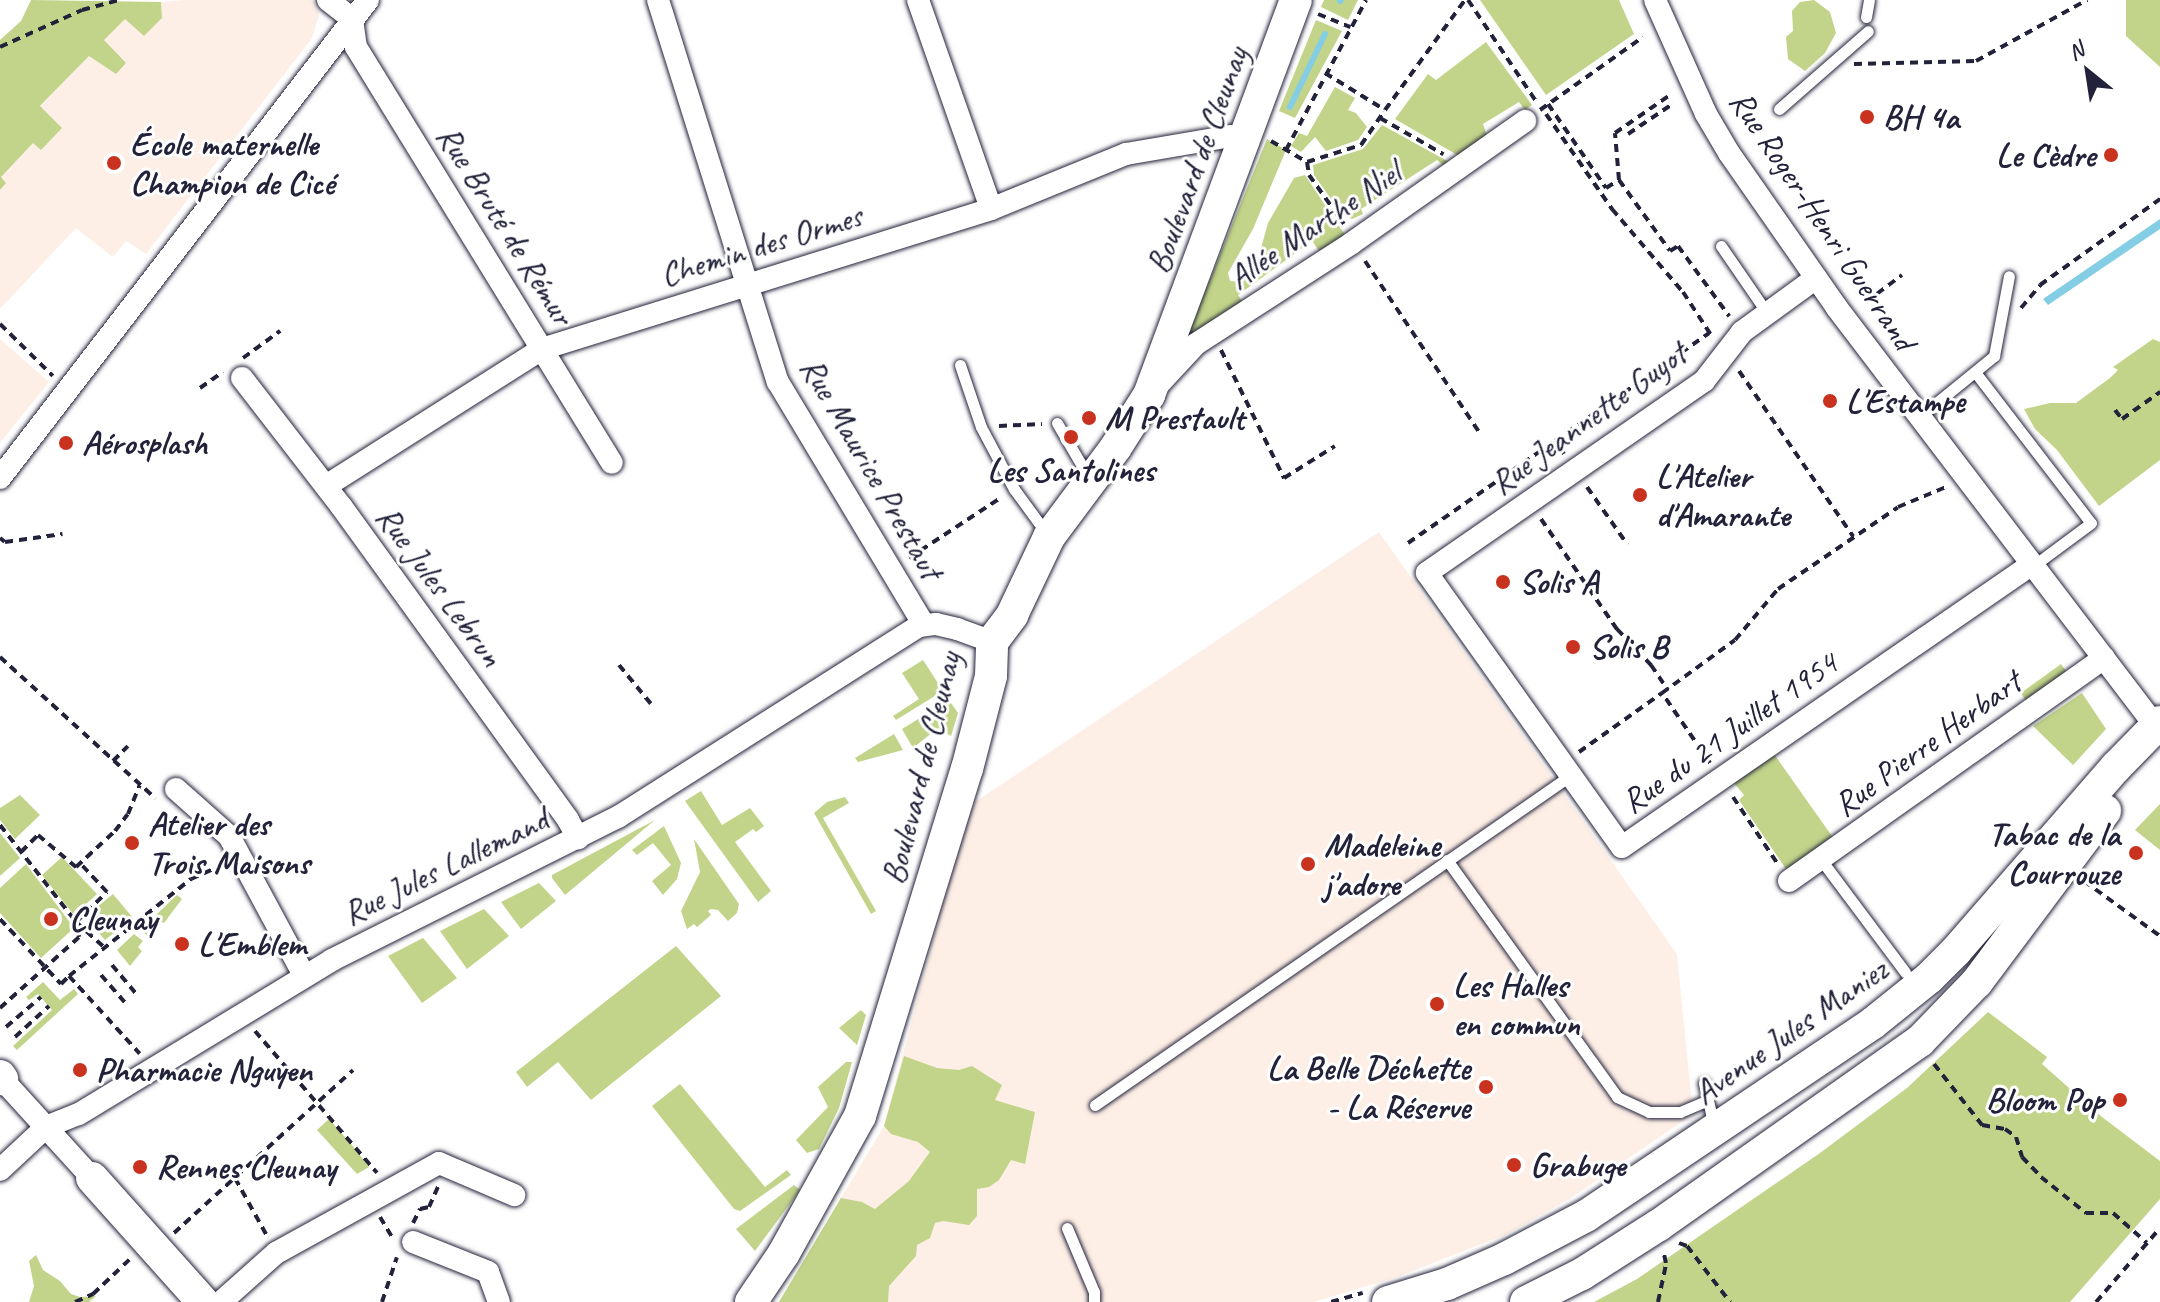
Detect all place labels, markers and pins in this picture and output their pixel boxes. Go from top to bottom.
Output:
place label: BH 4a [1883,97,1959,137]
marker: BH 4a [1858,108,1876,126]
place label: École maternelle Champion de Cicé [130,123,333,202]
place label: Le Cèdre [1996,135,2095,175]
marker: Le Cèdre [2102,146,2120,164]
marker: École maternelle Champion de Cicé [105,154,123,172]
place label: L'Estampe [1846,381,1964,421]
marker: L'Estampe [1821,392,1839,410]
place label: M Prestault [1105,398,1245,438]
marker: M Prestault [1080,409,1098,427]
place label: Aérosplash [82,423,207,463]
marker: Les Santolines [1062,428,1080,446]
marker: Aérosplash [57,434,75,452]
place label: Les Santolines [987,450,1155,490]
place label: L'Atelier d'Amarante [1656,455,1790,534]
marker: L'Atelier d'Amarante [1631,486,1649,504]
place label: Solis A [1519,562,1598,602]
marker: Solis A [1494,573,1512,591]
place label: Solis B [1589,627,1668,667]
marker: Solis B [1564,638,1582,656]
place label: Atelier des Trois Maisons [148,803,311,882]
place label: Tabac de la Courrouze [1988,813,2120,892]
place label: Madeleine j'adore [1324,824,1440,904]
marker: Atelier des Trois Maisons [123,834,141,852]
marker: Tabac de la Courrouze [2127,844,2145,862]
marker: Madeleine j'adore [1299,855,1317,873]
place label: Cleunay [69,899,157,939]
marker: Cleunay [40,908,62,930]
place label: L'Emblem [198,924,306,964]
marker: L'Emblem [173,935,191,953]
place label: Les Halles en commun [1453,964,1581,1044]
marker: Les Halles en commun [1428,995,1446,1013]
place label: La Belle Déchette - La Réserve [1267,1047,1470,1126]
place label: Pharmacie Nguyen [96,1050,313,1090]
marker: Pharmacie Nguyen [71,1061,89,1079]
marker: La Belle Déchette - La Réserve [1477,1078,1495,1096]
place label: Bloom Pop [1986,1080,2104,1120]
marker: Bloom Pop [2111,1091,2129,1109]
place label: Grabuge [1530,1145,1625,1185]
place label: Rennes Cleunay [156,1147,336,1187]
marker: Grabuge [1505,1156,1523,1174]
marker: Rennes Cleunay [131,1158,149,1176]

